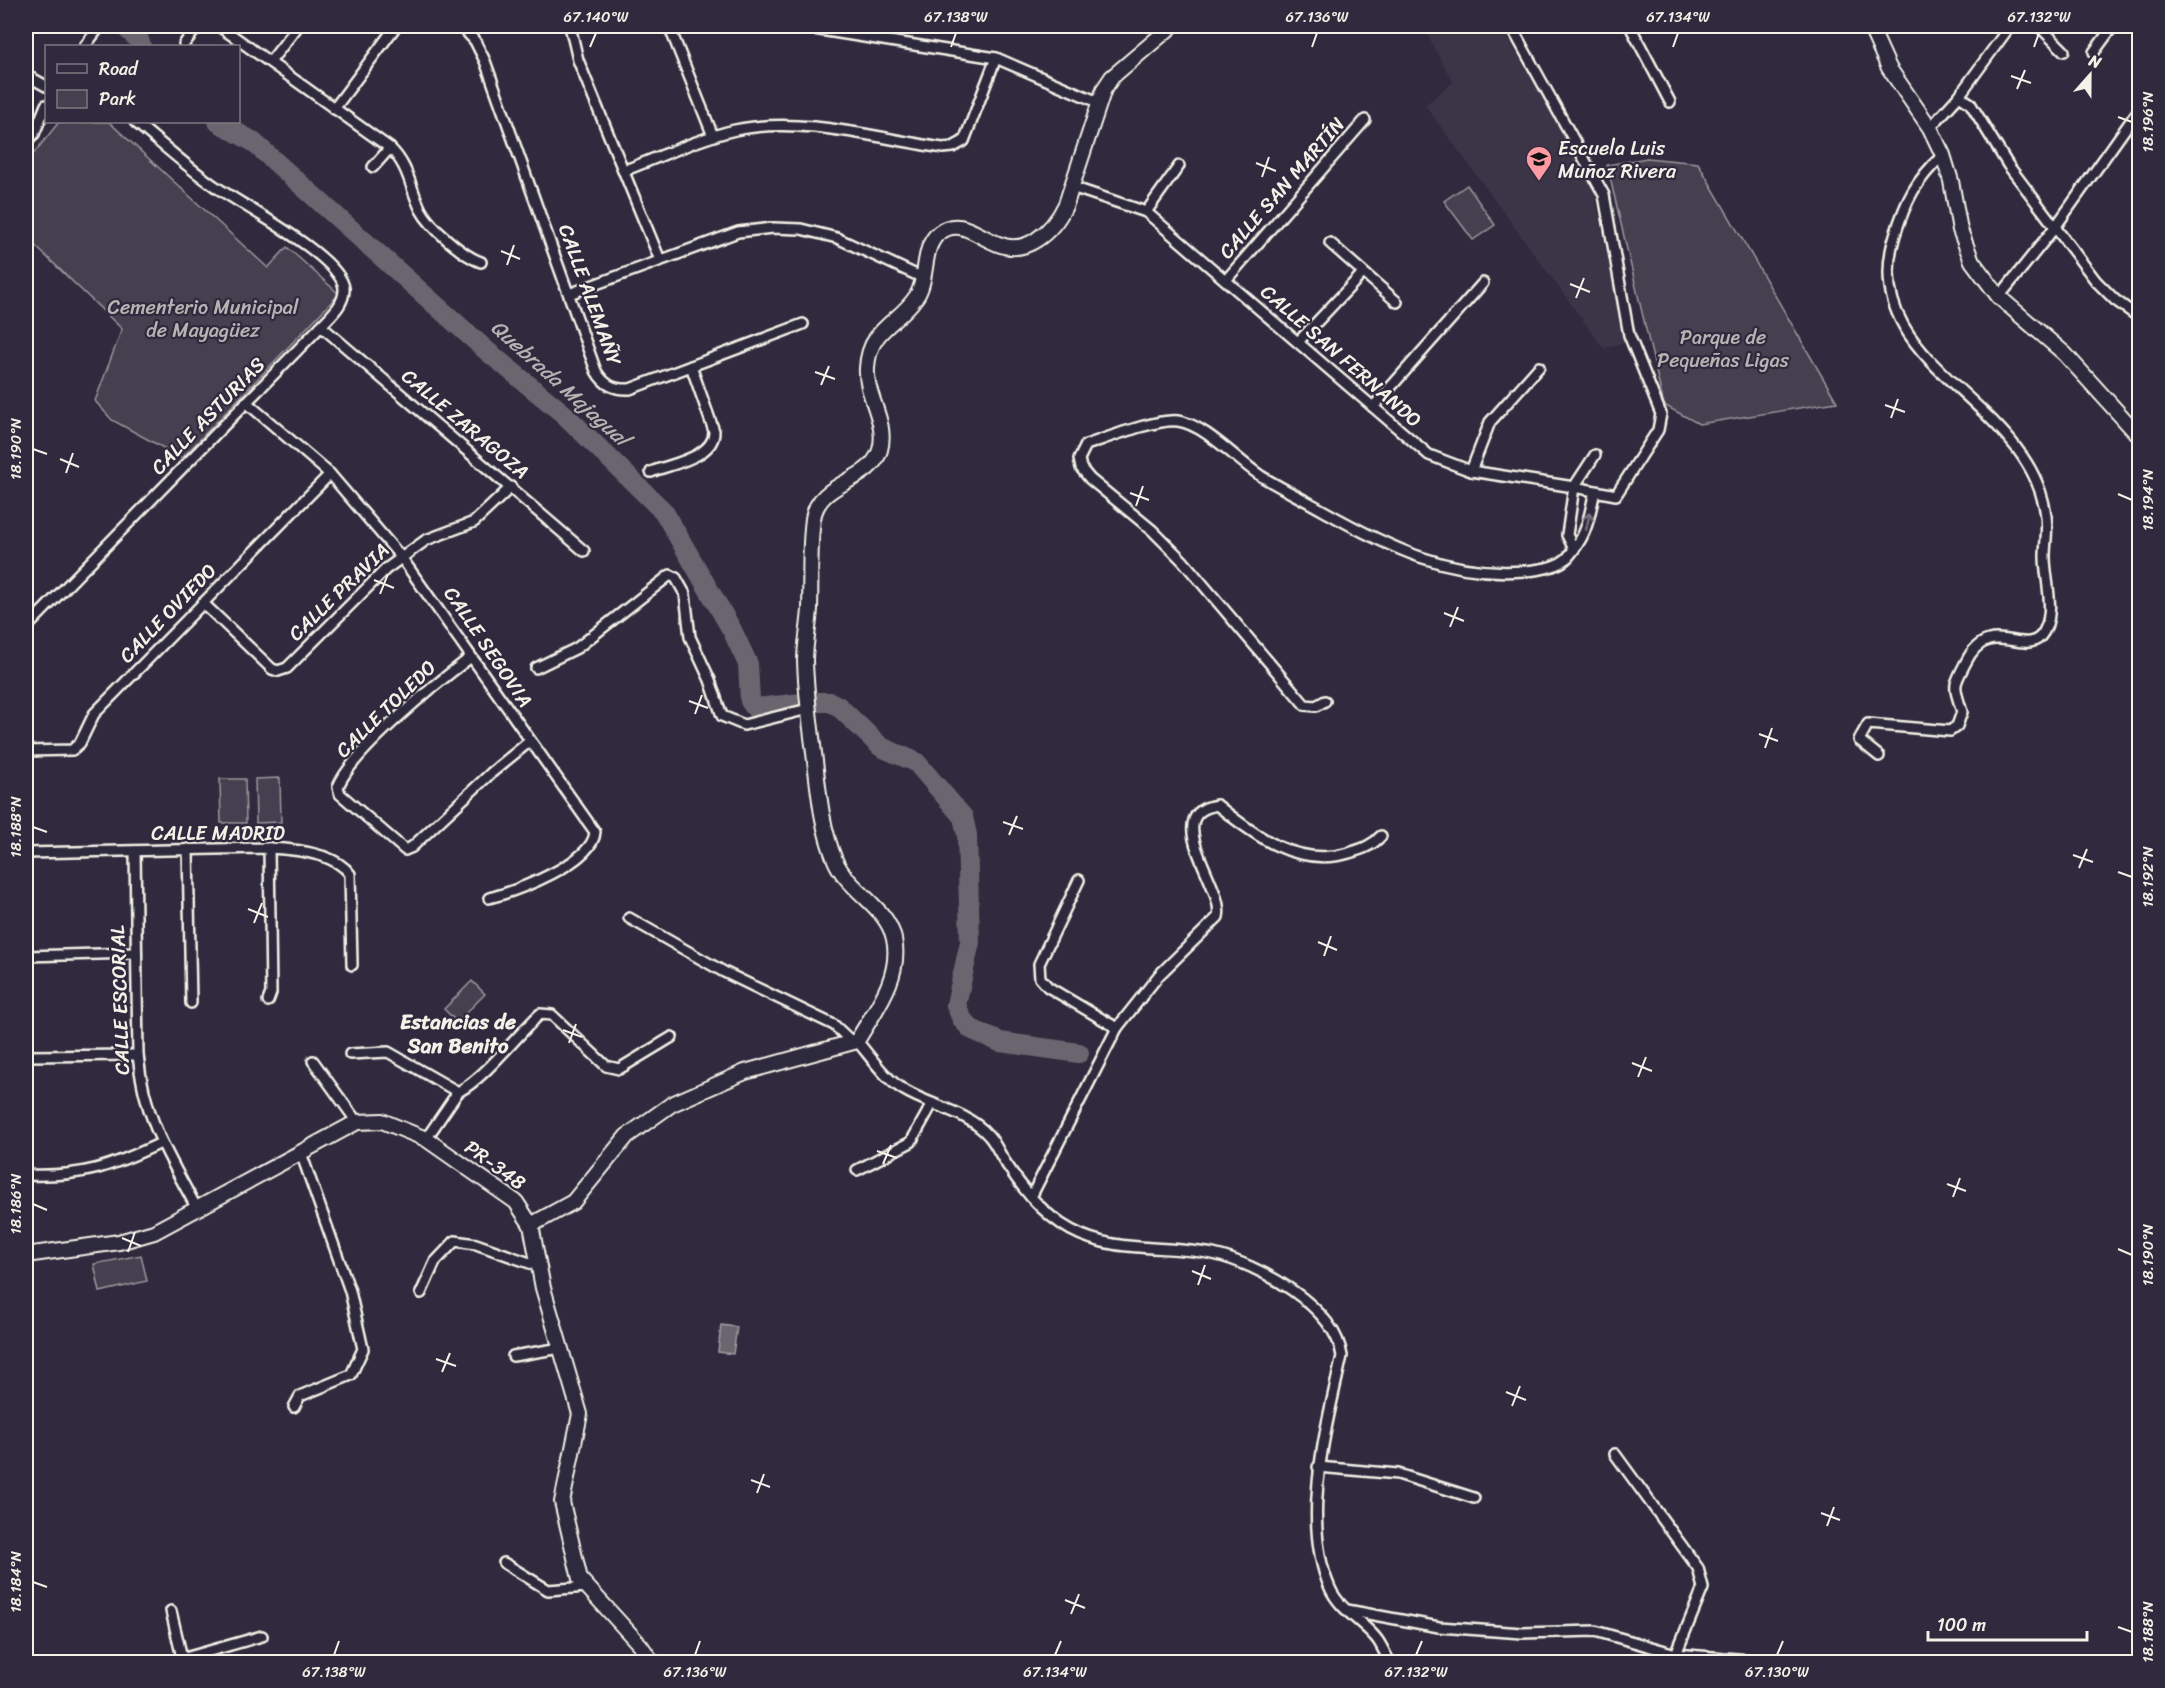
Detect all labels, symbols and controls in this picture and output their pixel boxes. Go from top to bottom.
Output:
text: 67.140°W [564,4,629,30]
text: 67.138°W [924,4,988,30]
text: 67.136°W [1286,4,1349,30]
text: 67.134°W [1646,4,1710,30]
text: 67.132°W [2008,4,2071,30]
legend [45,45,240,123]
north arrow [2060,45,2120,105]
text: N [2084,46,2106,77]
text: Road [99,53,139,85]
text: Park [99,83,136,115]
text: 18.196°N [2135,91,2161,153]
street label: CALLE SAN MARTÍN [1210,109,1354,267]
place label: Escuela Luis Muñoz Rivera [1558,131,1677,189]
school or university icon: Escuela Luis Muñoz Rivera [1524,144,1554,182]
street label: CALLE ALEMAÑY [548,219,632,372]
street label: CALLE SAN FERNANDO [1252,275,1430,437]
park label: Cementerio Municipal de Mayagüez [107,290,300,348]
water label: Quebrada Majagual [482,310,642,460]
park label: Parque de Pequeñas Ligas [1657,320,1790,378]
street label: CALLE ASTURIAS [142,348,274,483]
street label: CALLE ZARAGOZA [393,360,537,488]
text: 18.190°N [3,417,29,480]
text: 18.194°N [2135,468,2161,531]
one-way arrow [1583,512,1594,531]
street label: CALLE PRAVIA [280,534,398,650]
street label: CALLE OVIEDO [111,554,225,672]
street label: CALLE SEGOVIA [434,579,542,715]
street label: CALLE TOLEDO [327,651,445,767]
text: 18.188°N [3,796,29,858]
street label: CALLE MADRID [151,816,285,851]
text: 18.192°N [2135,846,2161,908]
street label: CALLE ESCORIAL [100,924,140,1075]
district label: Estancias de San Benito [400,1003,516,1065]
street label: PR-348 [457,1131,533,1199]
text: 18.186°N [3,1173,29,1234]
text: 18.190°N [2135,1223,2161,1286]
text: 18.184°N [3,1551,29,1613]
text: 18.188°N [2135,1601,2161,1663]
scale bar [1928,1604,2087,1642]
text: 100 m [1937,1609,1986,1641]
text: 67.138°W [302,1659,366,1685]
text: 67.136°W [664,1659,727,1685]
text: 67.134°W [1023,1659,1087,1685]
text: 67.132°W [1385,1659,1448,1685]
text: 67.130°W [1745,1659,1809,1685]

